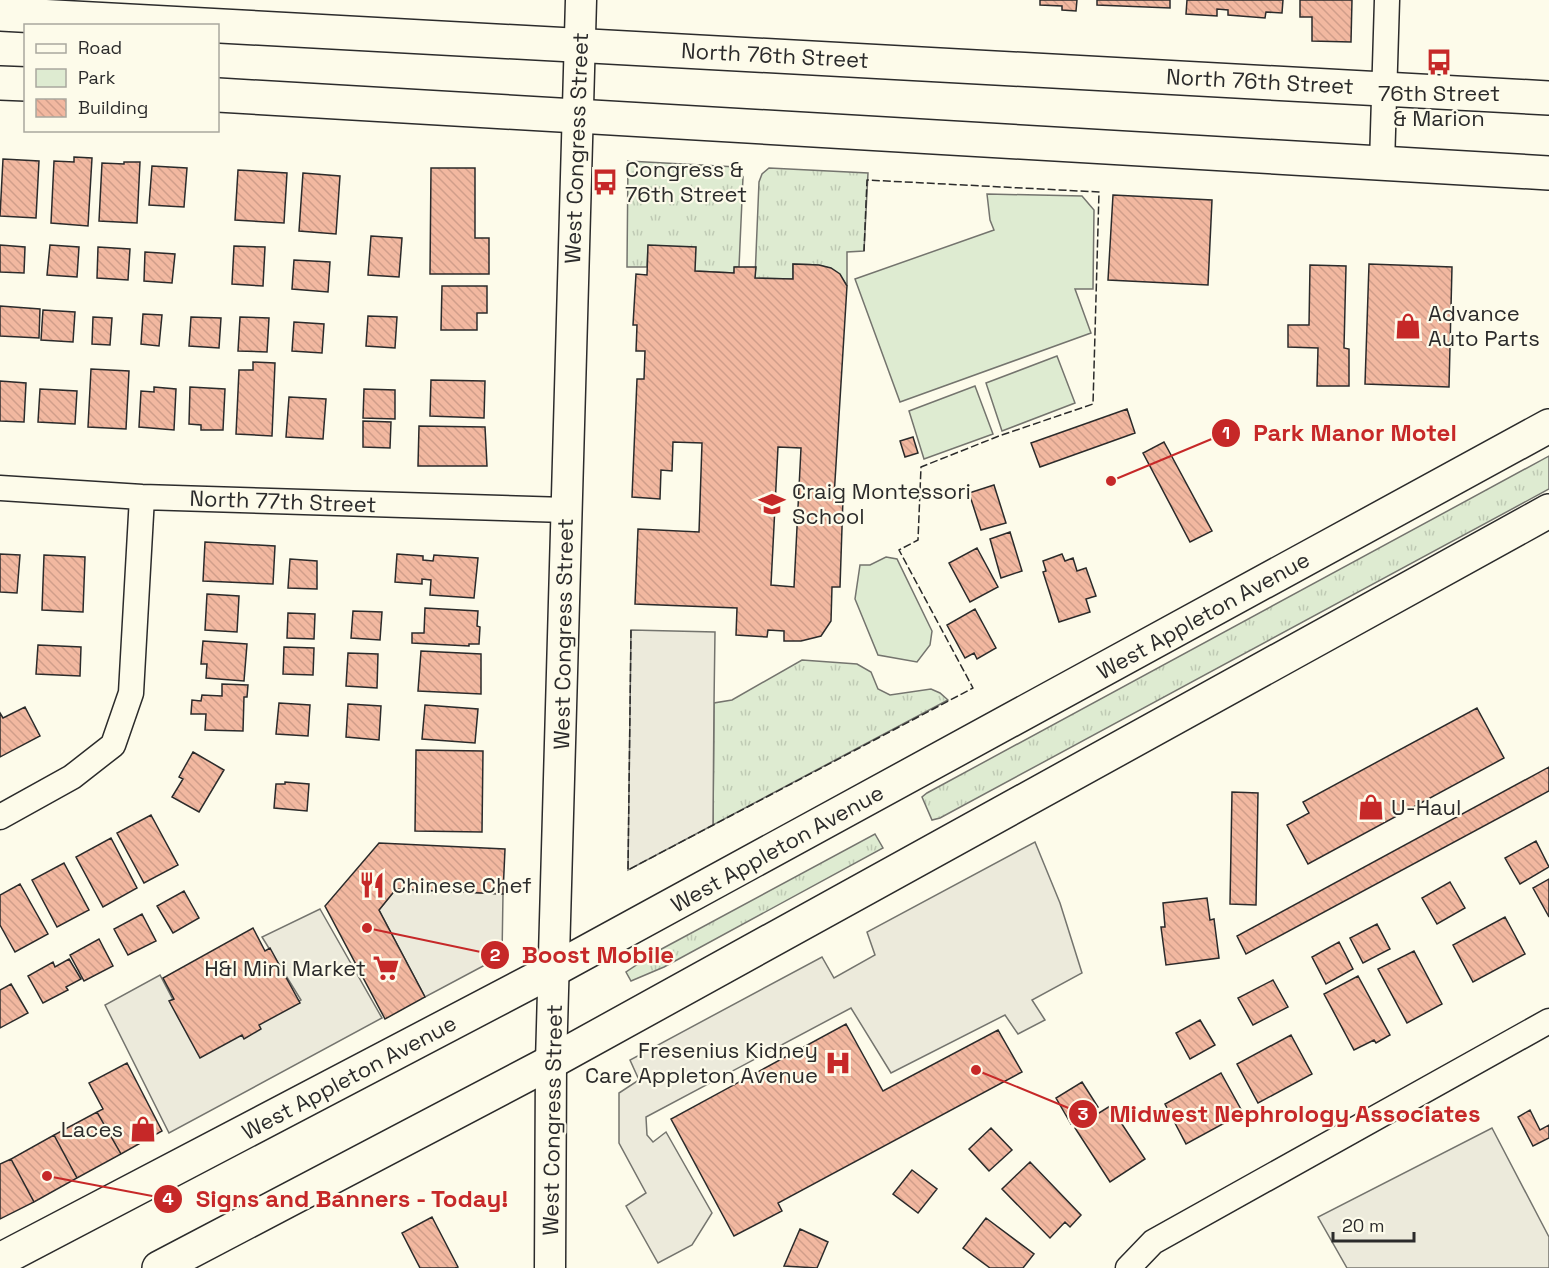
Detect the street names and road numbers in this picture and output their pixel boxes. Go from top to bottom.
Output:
street label: West Congress Street [558,32,594,264]
street label: North 76th Street [680,36,870,74]
street label: North 76th Street [1165,62,1355,100]
street label: North 77th Street [189,484,377,518]
street label: West Congress Street [547,518,579,750]
street label: West Appleton Avenue [1092,545,1314,685]
street label: West Appleton Avenue [666,778,888,918]
street label: West Congress Street [536,1004,568,1236]
street label: West Appleton Avenue [237,1009,461,1145]

